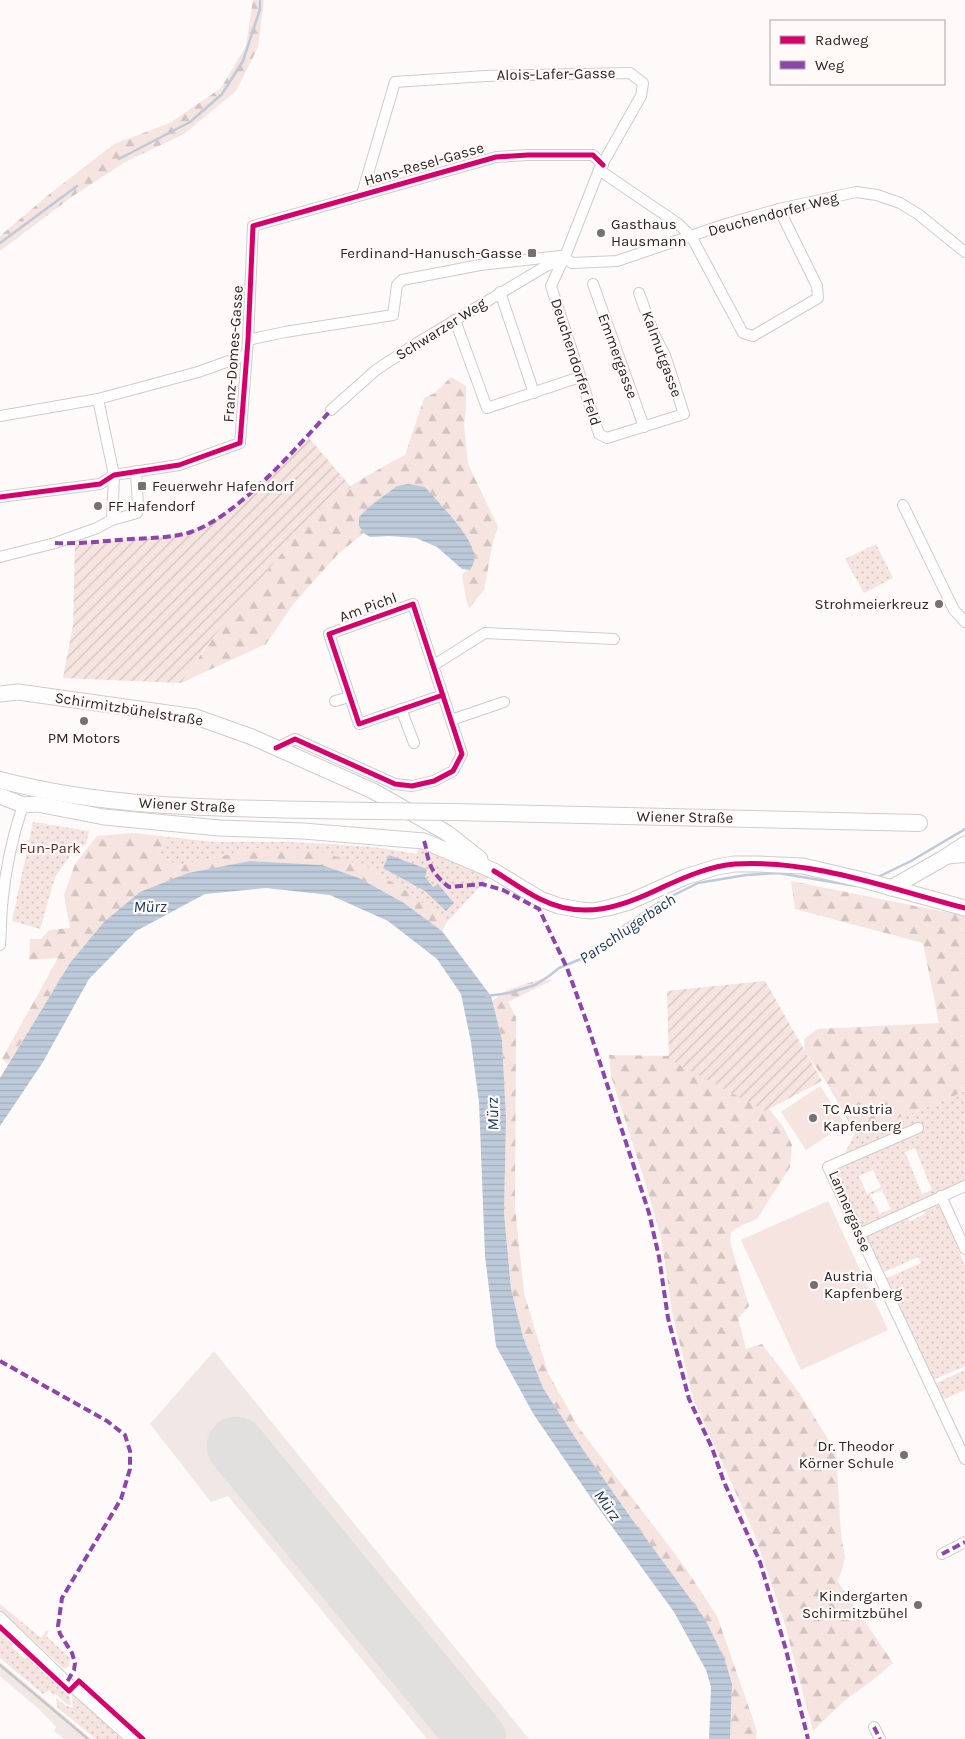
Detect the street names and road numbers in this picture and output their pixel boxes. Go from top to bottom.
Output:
street label: Alois-Lafer-Gasse [496,64,616,84]
street label: Hans-Resel-Gasse [362,138,486,190]
street label: Deuchendorfer Weg [706,188,840,240]
street label: Franz-Domes-Gasse [219,285,247,423]
street label: Schwarzer Weg [392,294,490,364]
street label: Deuchendorfer Feld [547,296,605,428]
street label: Kalmutgasse [638,308,686,400]
street label: Emmergasse [594,311,642,401]
street label: Am Pichl [337,588,399,626]
street label: Schirmitzbühelstraße [53,688,205,730]
street label: Wiener Straße [138,793,236,817]
street label: Wiener Straße [637,807,733,827]
street label: Lannergasse [825,1168,875,1254]

